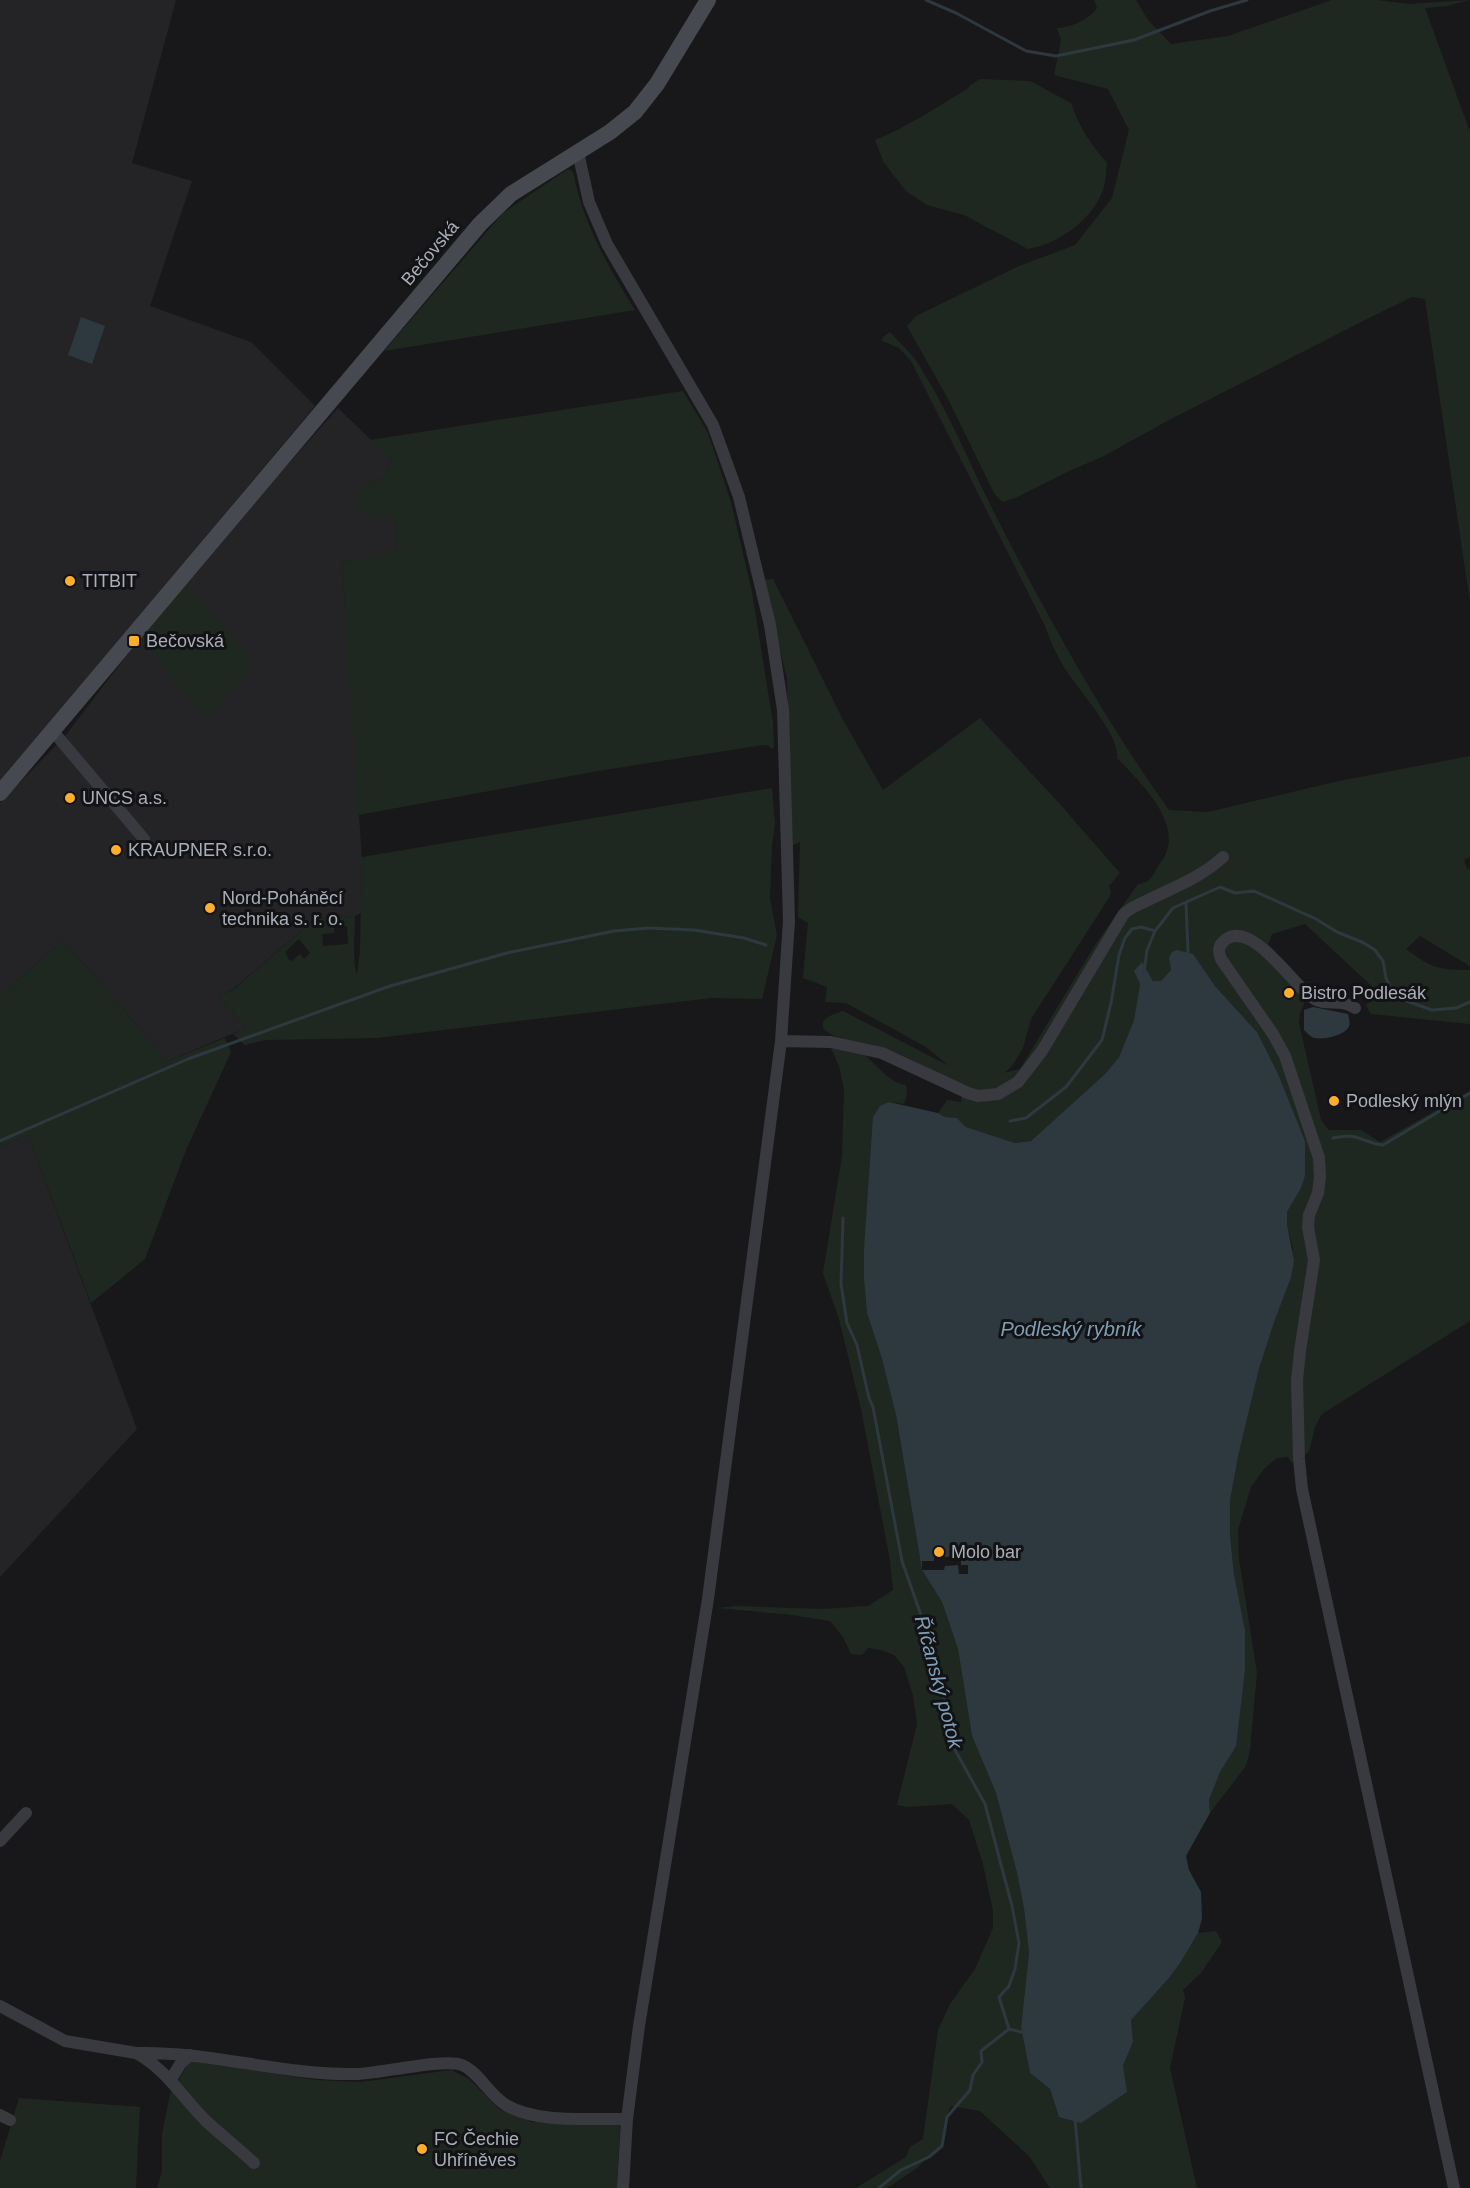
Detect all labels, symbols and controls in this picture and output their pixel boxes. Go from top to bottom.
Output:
street label: Bečovská [397,216,463,289]
place label: TITBIT [82,571,137,591]
marker: TITBIT [63,574,77,588]
place label: Bečovská [146,631,225,651]
marker: Bečovská [127,634,141,648]
place label: UNCS a.s. [82,788,167,808]
marker: UNCS a.s. [63,791,77,805]
place label: KRAUPNER s.r.o. [128,840,272,860]
marker: KRAUPNER s.r.o. [109,843,123,857]
place label: Nord-Poháněcí technika s. r. o. [222,888,343,929]
marker: Nord-Poháněcí technika s. r. o. [203,901,217,915]
place label: Bistro Podlesák [1301,983,1427,1003]
marker: Bistro Podlesák [1282,986,1296,1000]
place label: Podleský mlýn [1346,1091,1462,1111]
marker: Podleský mlýn [1327,1094,1341,1108]
water label: Podleský rybník [1000,1318,1143,1340]
place label: Molo bar [951,1542,1021,1562]
marker: Molo bar [932,1545,946,1559]
water label: Říčanský potok [911,1613,968,1752]
place label: FC Čechie Uhříněves [434,2128,519,2170]
marker: FC Čechie Uhříněves [415,2142,429,2156]

